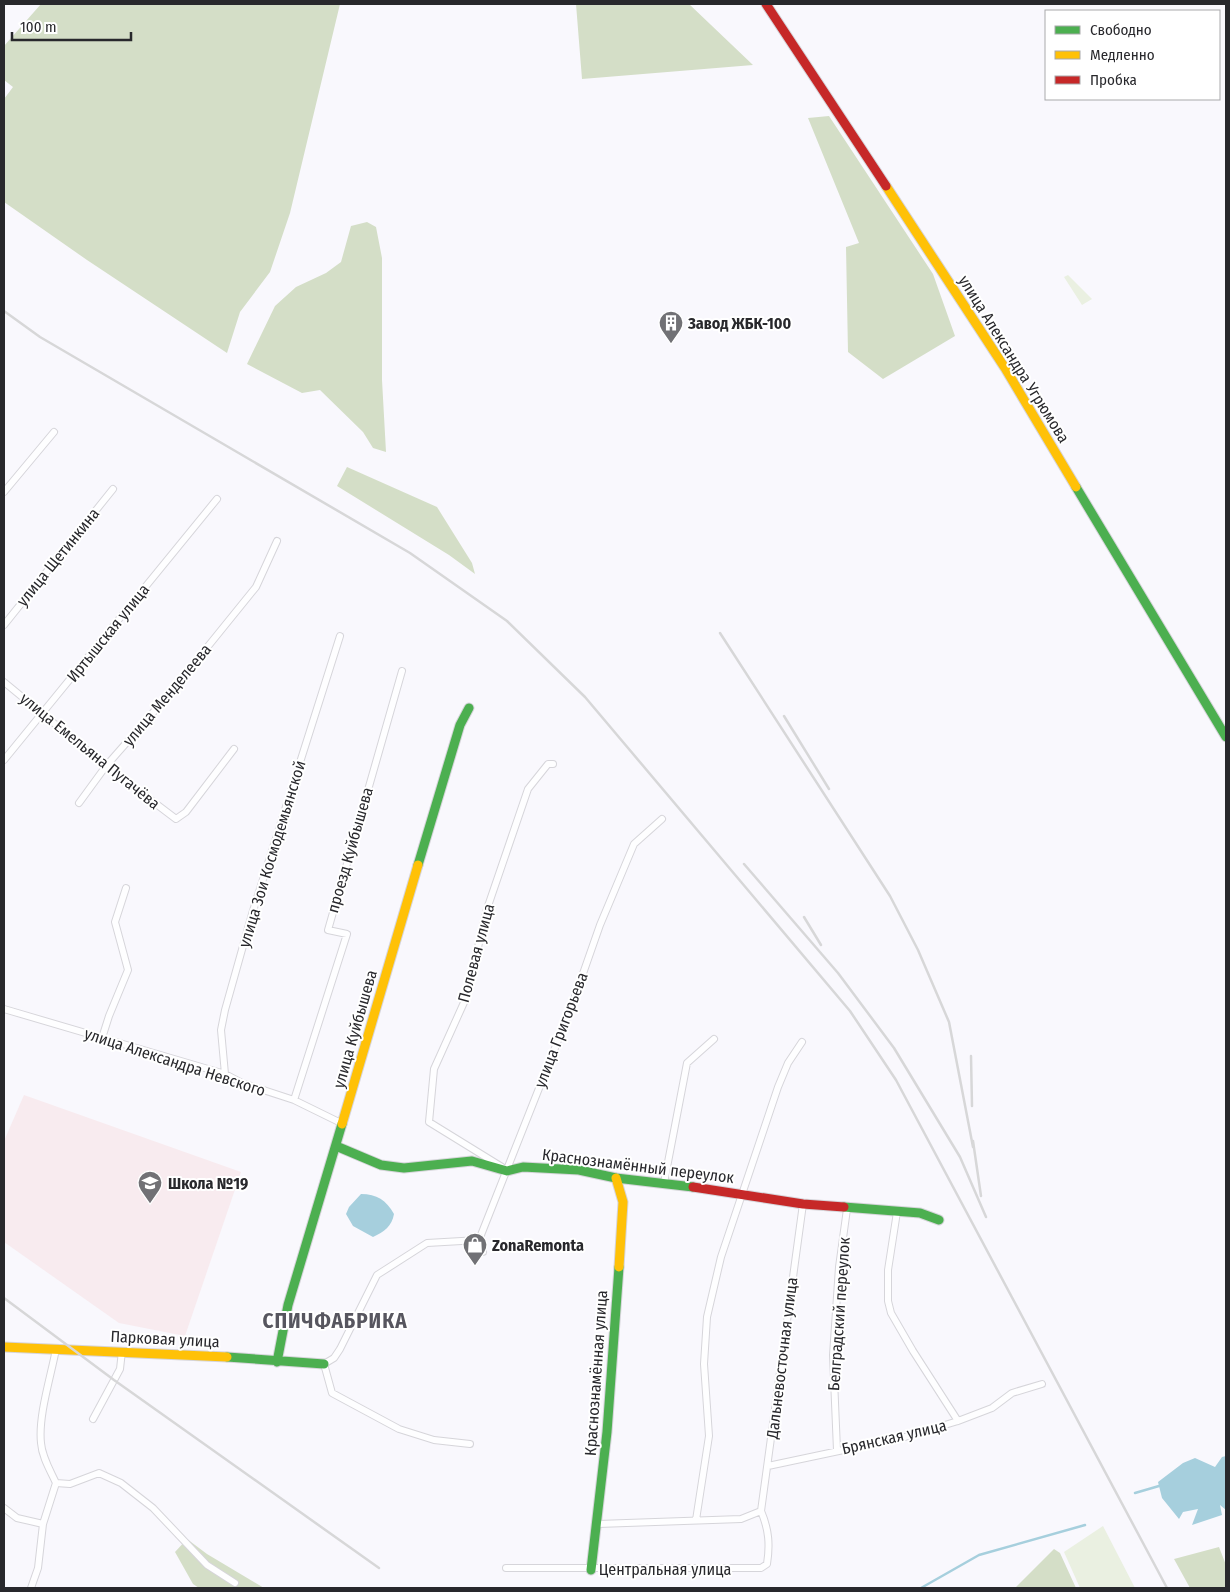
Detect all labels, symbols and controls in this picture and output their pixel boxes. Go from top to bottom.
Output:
scale bar [12,10,131,42]
legend [1045,10,1220,100]
text: 100 m [20,18,57,36]
text: Свободно [1090,21,1152,39]
text: Медленно [1090,46,1155,64]
text: Пробка [1090,71,1137,89]
street label: улица Александра Угрюмова [955,272,1074,446]
building icon: Завод ЖБК-100 [658,310,684,344]
place label: Завод ЖБК-100 [687,314,791,333]
street label: улица Щетинкина [13,504,103,610]
street label: Иртышская улица [63,580,153,686]
street label: улица Менделеева [119,640,215,750]
street label: улица Емельяна Пугачёва [16,689,164,813]
street label: улица Зои Космодемьянской [234,758,310,950]
street label: проезд Куйбышева [323,785,377,915]
street label: Полевая улица [454,901,498,1005]
street label: улица Куйбышева [329,968,381,1090]
street label: улица Григорьева [530,969,592,1090]
street label: улица Александра Невского [82,1024,268,1100]
street label: Краснознамённый переулок [541,1145,735,1187]
school or university icon: Школа №19 [137,1170,163,1204]
place label: Школа №19 [168,1174,248,1193]
shop icon: ZonaRemonta [462,1232,488,1266]
place label: ZonaRemonta [492,1236,584,1255]
street label: Белградский переулок [824,1236,854,1391]
street label: Дальневосточная улица [763,1276,801,1441]
street label: Краснознамённая улица [581,1289,611,1456]
district label: СПИЧФАБРИКА [262,1308,408,1334]
street label: Парковая улица [110,1327,220,1351]
street label: Брянская улица [840,1416,948,1458]
street label: Центральная улица [599,1560,731,1579]

